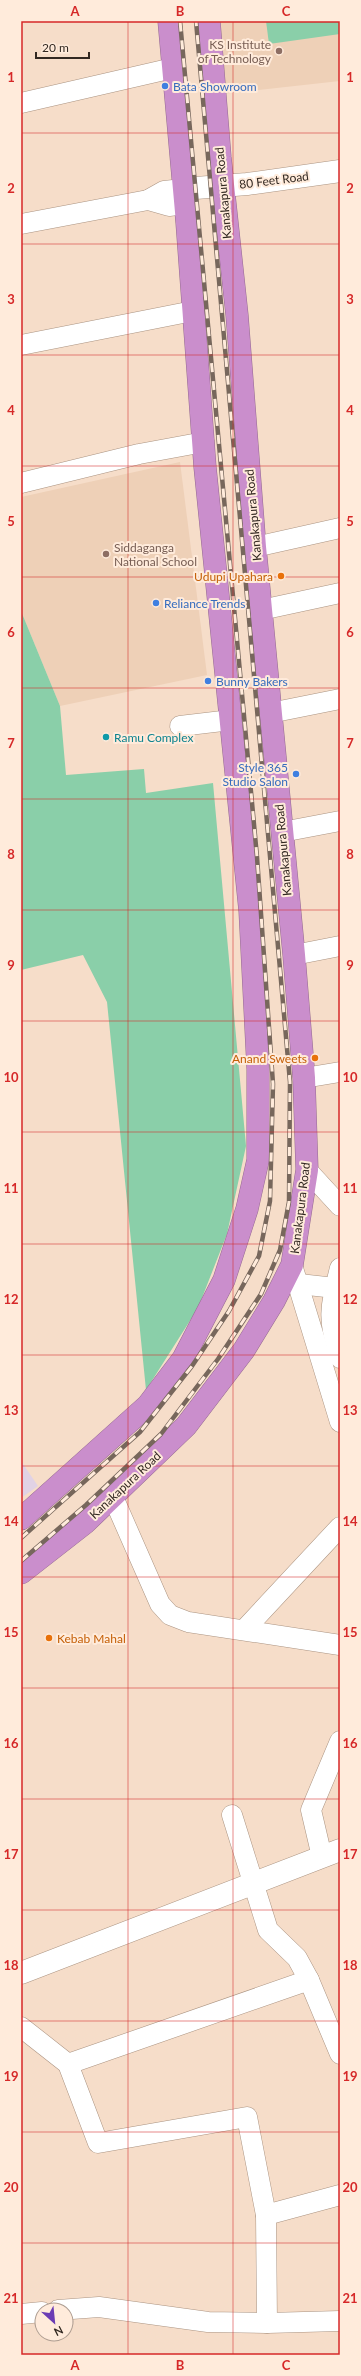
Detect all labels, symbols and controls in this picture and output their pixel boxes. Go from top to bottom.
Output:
text: A [69,3,80,19]
text: B [176,3,185,19]
text: C [282,3,291,19]
scale bar [36,34,89,60]
place label: KS Institute of Technology [198,37,272,66]
text: 20 m [42,40,69,55]
marker: KS Institute of Technology [274,46,284,56]
text: 1 [7,69,15,85]
text: 1 [346,69,354,85]
place label: Bata Showroom [173,79,257,94]
marker: Bata Showroom [160,81,170,91]
street label: Kanakapura Road [212,147,234,239]
street label: 80 Feet Road [238,168,310,192]
text: 2 [7,180,15,196]
text: 2 [346,180,354,196]
text: 3 [7,291,15,307]
text: 3 [346,291,354,307]
text: 4 [7,402,15,418]
text: 4 [346,402,354,418]
street label: Kanakapura Road [242,469,264,561]
text: 5 [7,513,15,529]
text: 5 [346,513,354,529]
place label: Siddaganga National School [114,540,197,569]
marker: Siddaganga National School [101,549,111,559]
place label: Udupi Upahara [194,569,273,584]
marker: Udupi Upahara [276,571,286,581]
place label: Reliance Trends [164,596,245,611]
marker: Reliance Trends [151,598,161,608]
text: 6 [7,624,15,640]
text: 6 [346,624,354,640]
place label: Bunny Bakers [216,674,288,689]
marker: Bunny Bakers [203,676,213,686]
place label: Ramu Complex [114,730,193,745]
marker: Ramu Complex [101,732,111,742]
text: 7 [7,735,15,751]
text: 7 [346,735,354,751]
place label: Style 365 Studio Salon [223,760,288,789]
marker: Style 365 Studio Salon [291,769,301,779]
street label: Kanakapura Road [272,804,294,896]
text: 8 [7,846,15,862]
text: 8 [346,846,354,862]
text: 9 [7,957,15,973]
text: 9 [346,957,354,973]
place label: Anand Sweets [232,1051,307,1066]
marker: Anand Sweets [310,1053,320,1063]
text: 10 [3,1069,19,1085]
text: 10 [342,1069,358,1085]
street label: Kanakapura Road [287,1161,313,1255]
text: 11 [3,1180,19,1196]
text: 11 [342,1180,358,1196]
text: 12 [3,1291,19,1307]
text: 12 [342,1291,358,1307]
text: 13 [3,1402,19,1418]
text: 13 [342,1402,358,1418]
street label: Kanakapura Road [86,1448,164,1522]
text: 14 [3,1513,19,1529]
text: 14 [342,1513,358,1529]
text: 15 [3,1624,19,1640]
text: 15 [342,1624,358,1640]
place label: Kebab Mahal [57,1631,126,1646]
marker: Kebab Mahal [44,1633,54,1643]
text: 16 [3,1735,19,1751]
text: 16 [342,1735,358,1751]
text: 17 [3,1846,19,1862]
text: 17 [342,1846,358,1862]
text: 18 [3,1957,19,1973]
text: 18 [342,1957,358,1973]
text: 19 [3,2068,19,2084]
text: 19 [342,2068,358,2084]
text: 20 [3,2179,19,2195]
text: 20 [342,2179,358,2195]
text: 21 [3,2290,19,2306]
text: 21 [342,2290,358,2306]
north arrow [34,2302,74,2342]
text: N [52,2324,65,2339]
text: A [69,2357,80,2373]
text: B [176,2357,185,2373]
text: C [282,2357,291,2373]

